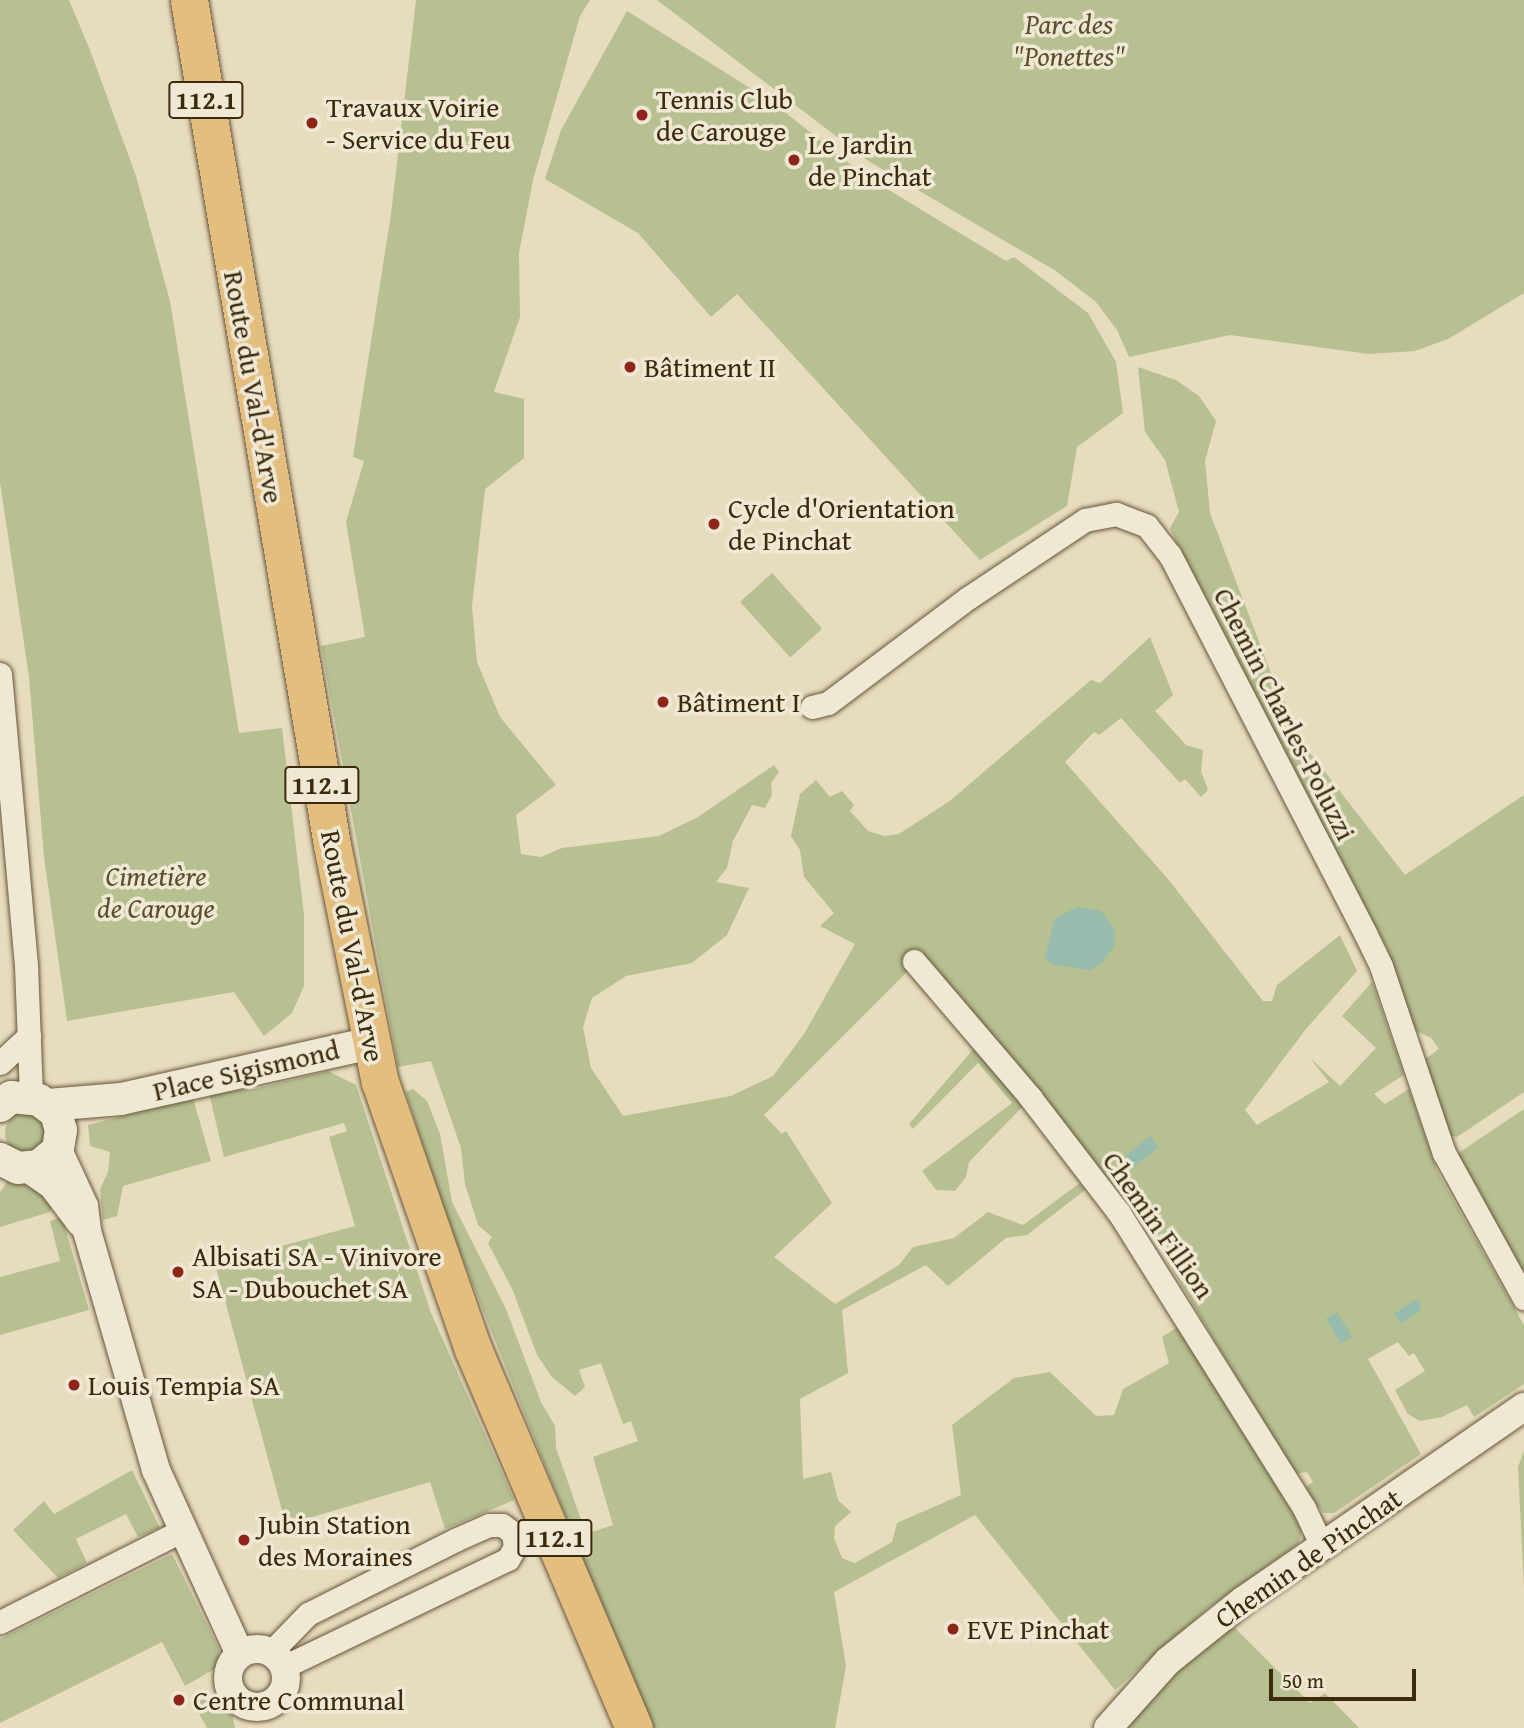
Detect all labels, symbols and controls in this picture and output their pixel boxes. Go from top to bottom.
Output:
park label: Parc des "Ponettes" [1013,7,1125,73]
road number: 112.1 [168,78,244,122]
place label: Tennis Club de Carouge [656,82,793,148]
place label: Travaux Voirie - Service du Feu [326,90,511,156]
marker: Tennis Club de Carouge [634,107,650,123]
marker: Travaux Voirie - Service du Feu [304,115,320,131]
place label: Le Jardin de Pinchat [808,127,932,193]
marker: Le Jardin de Pinchat [786,152,802,168]
street label: Route du Val-d'Arve [217,268,291,506]
place label: Bâtiment II [644,350,776,384]
marker: Bâtiment II [622,359,638,375]
place label: Cycle d'Orientation de Pinchat [728,491,955,557]
marker: Cycle d'Orientation de Pinchat [706,516,722,532]
street label: Chemin Charles-Poluzzi [1207,582,1363,846]
place label: Bâtiment I [677,685,800,719]
marker: Bâtiment I [655,694,671,710]
road number: 112.1 [284,762,360,807]
street label: Route du Val-d'Arve [314,827,392,1065]
park label: Cimetière de Carouge [97,859,215,925]
street label: Place Sigismond [150,1032,342,1108]
street label: Chemin Fillion [1096,1145,1222,1305]
place label: Albisati SA - Vinivore SA - Dubouchet SA [192,1239,442,1305]
marker: Albisati SA - Vinivore SA - Dubouchet SA [170,1264,186,1280]
place label: Louis Tempia SA [88,1368,280,1402]
marker: Louis Tempia SA [66,1377,82,1393]
street label: Chemin de Pinchat [1208,1481,1408,1635]
place label: Jubin Station des Moraines [258,1507,413,1573]
road number: 112.1 [516,1516,594,1560]
marker: Jubin Station des Moraines [236,1532,252,1548]
place label: EVE Pinchat [967,1612,1109,1646]
marker: EVE Pinchat [945,1621,961,1637]
scale bar [1272,1654,1419,1698]
text: 50 m [1282,1665,1324,1696]
place label: Centre Communal [193,1683,405,1717]
marker: Centre Communal [171,1692,187,1708]

